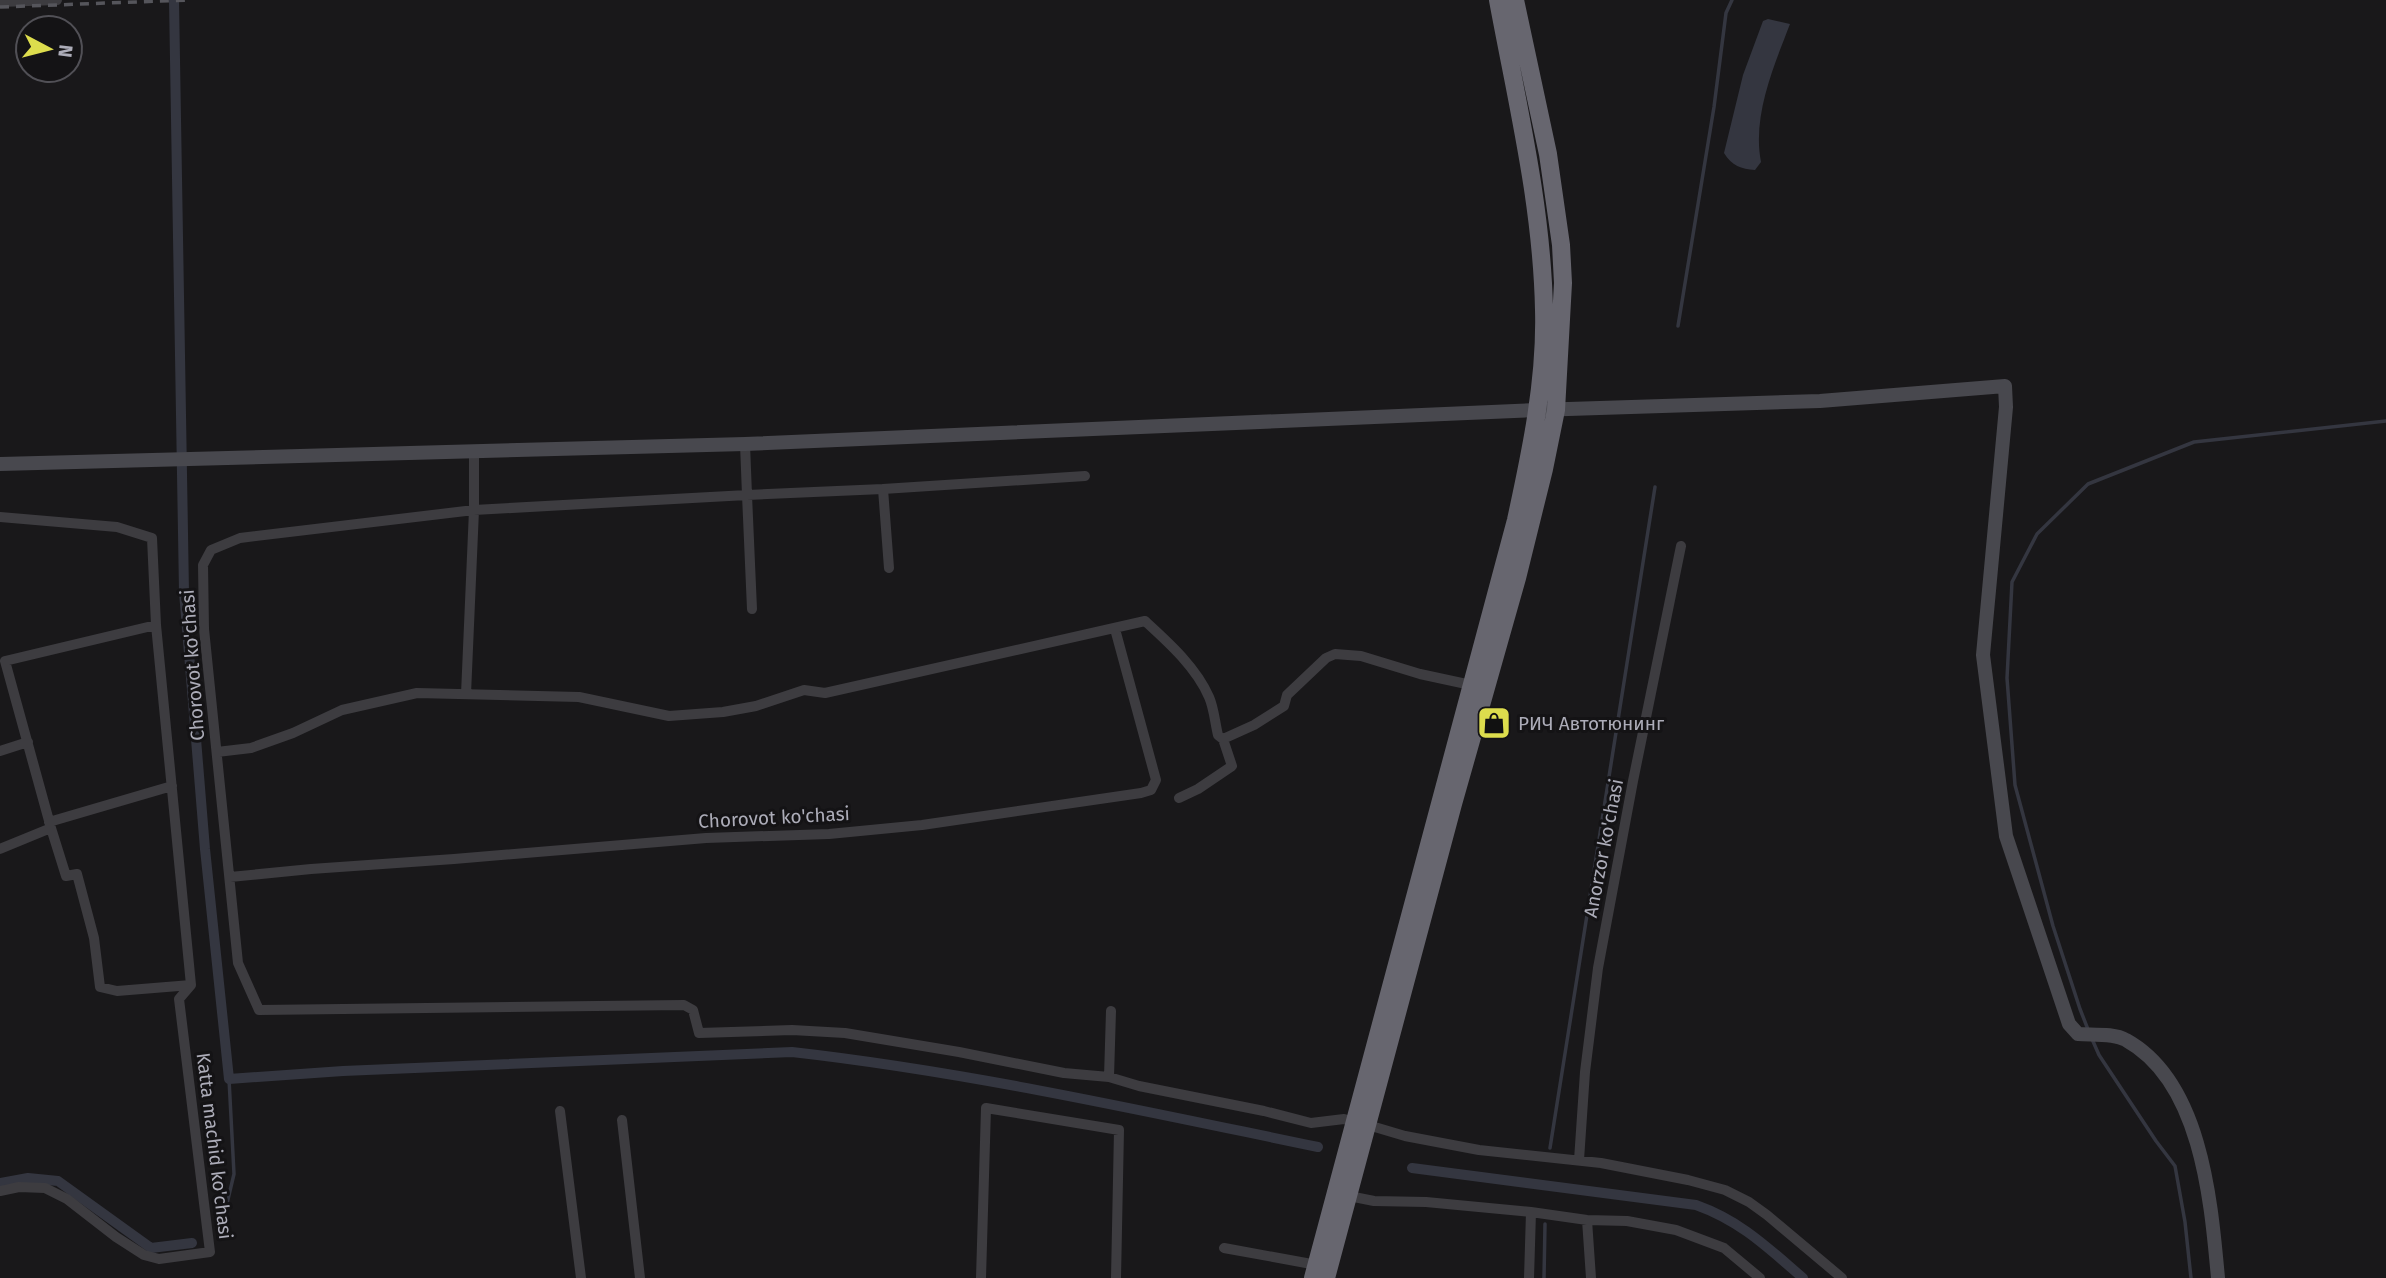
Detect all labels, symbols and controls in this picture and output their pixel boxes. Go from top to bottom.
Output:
north arrow [14,14,84,84]
text: N [53,43,78,59]
street label: Chorovot ko'chasi [176,588,209,741]
shop icon: РИЧ Автотюнинг [1475,704,1513,742]
place label: РИЧ Автотюнинг [1518,712,1665,735]
street label: Anorzor ko'chasi [1579,777,1628,919]
street label: Chorovot ko'chasi [698,802,850,833]
street label: Katta machid ko'chasi [192,1051,237,1241]

